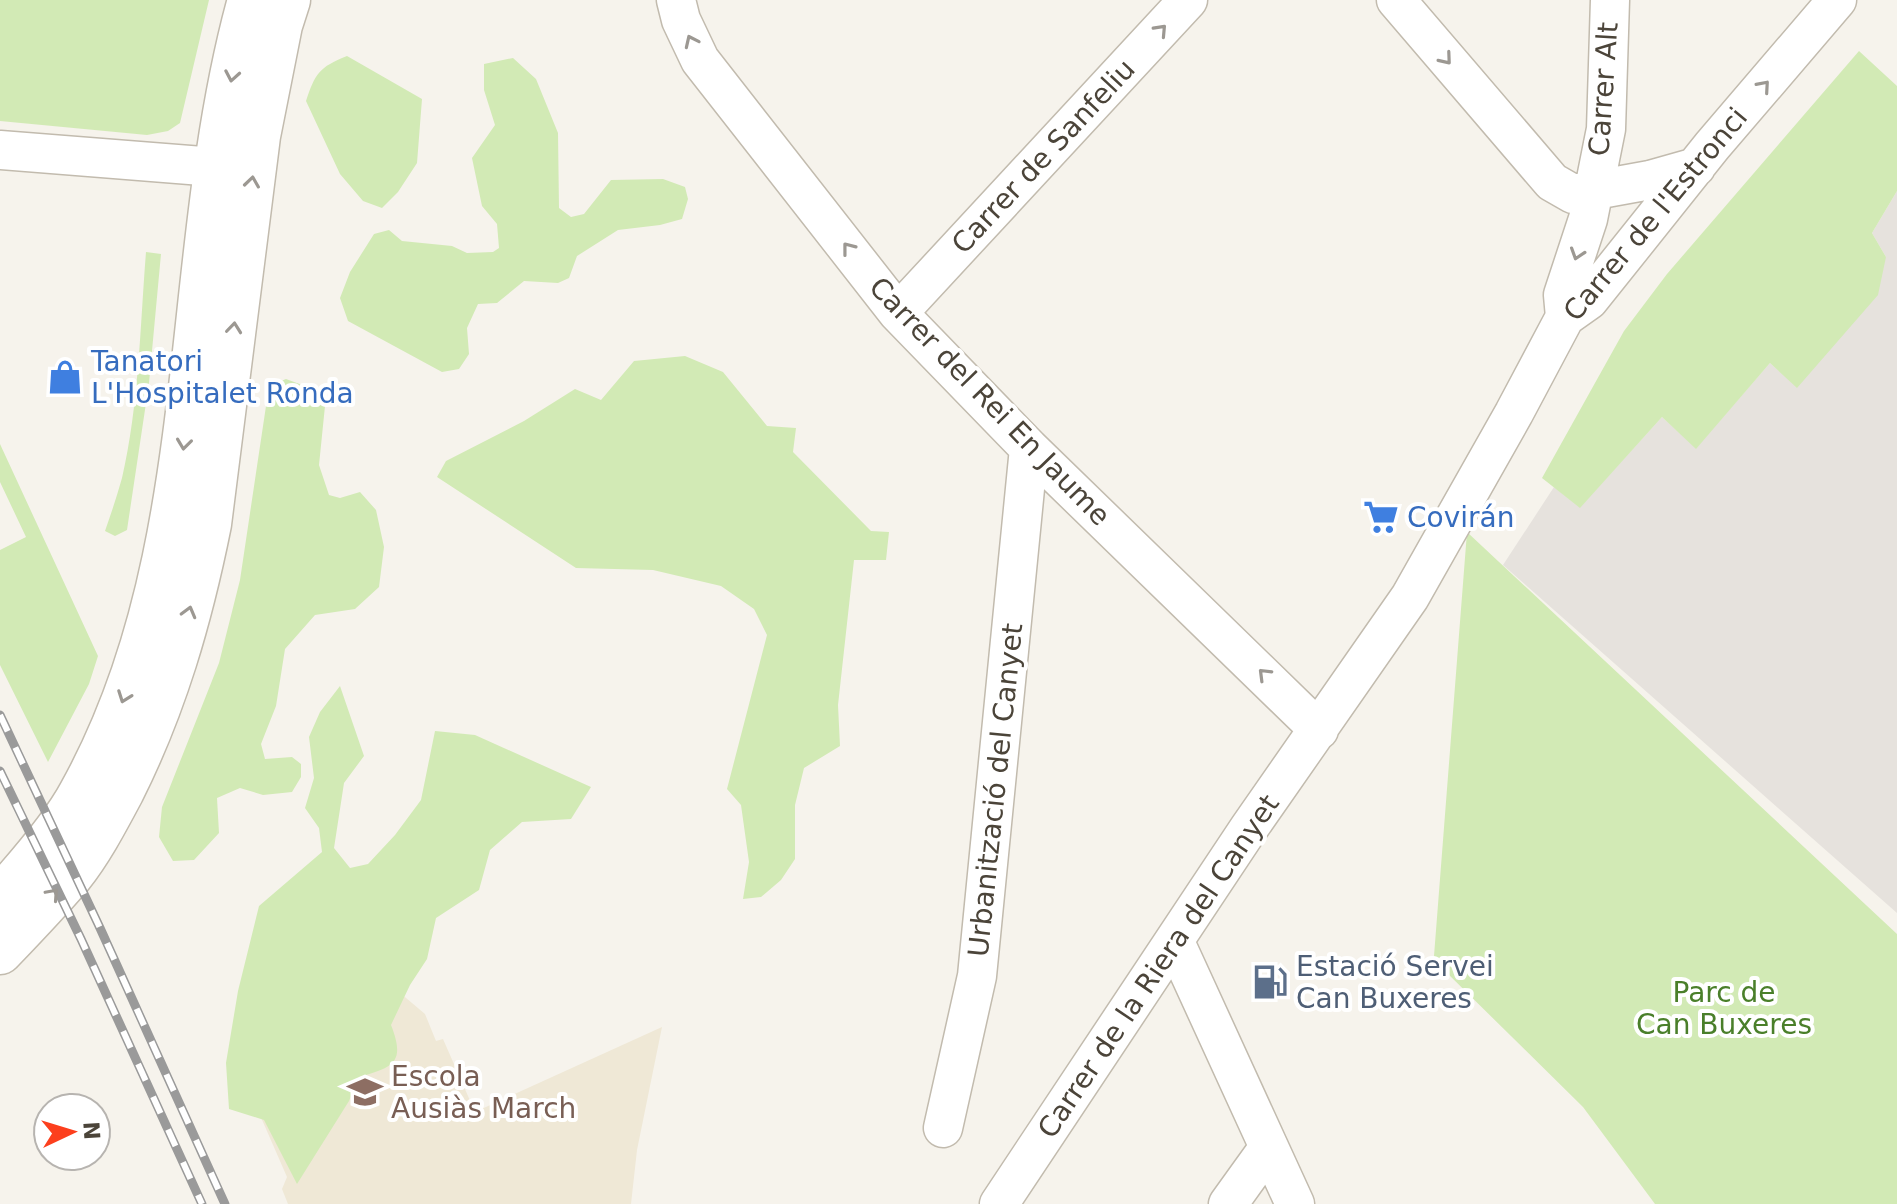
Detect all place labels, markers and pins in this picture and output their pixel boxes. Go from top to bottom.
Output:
place label: Tanatori L'Hospitalet Ronda [90,345,354,410]
shop icon: Tanatori L'Hospitalet Ronda [46,358,84,396]
supermarket icon: Covirán [1362,498,1400,536]
place label: Covirán [1407,501,1514,534]
place label: Estació Servei Can Buxeres [1296,950,1494,1015]
fuel station icon: Estació Servei Can Buxeres [1251,963,1289,1001]
place label: Escola Ausiàs March [391,1060,576,1125]
school or university icon: Escola Ausiàs March [346,1073,384,1111]

